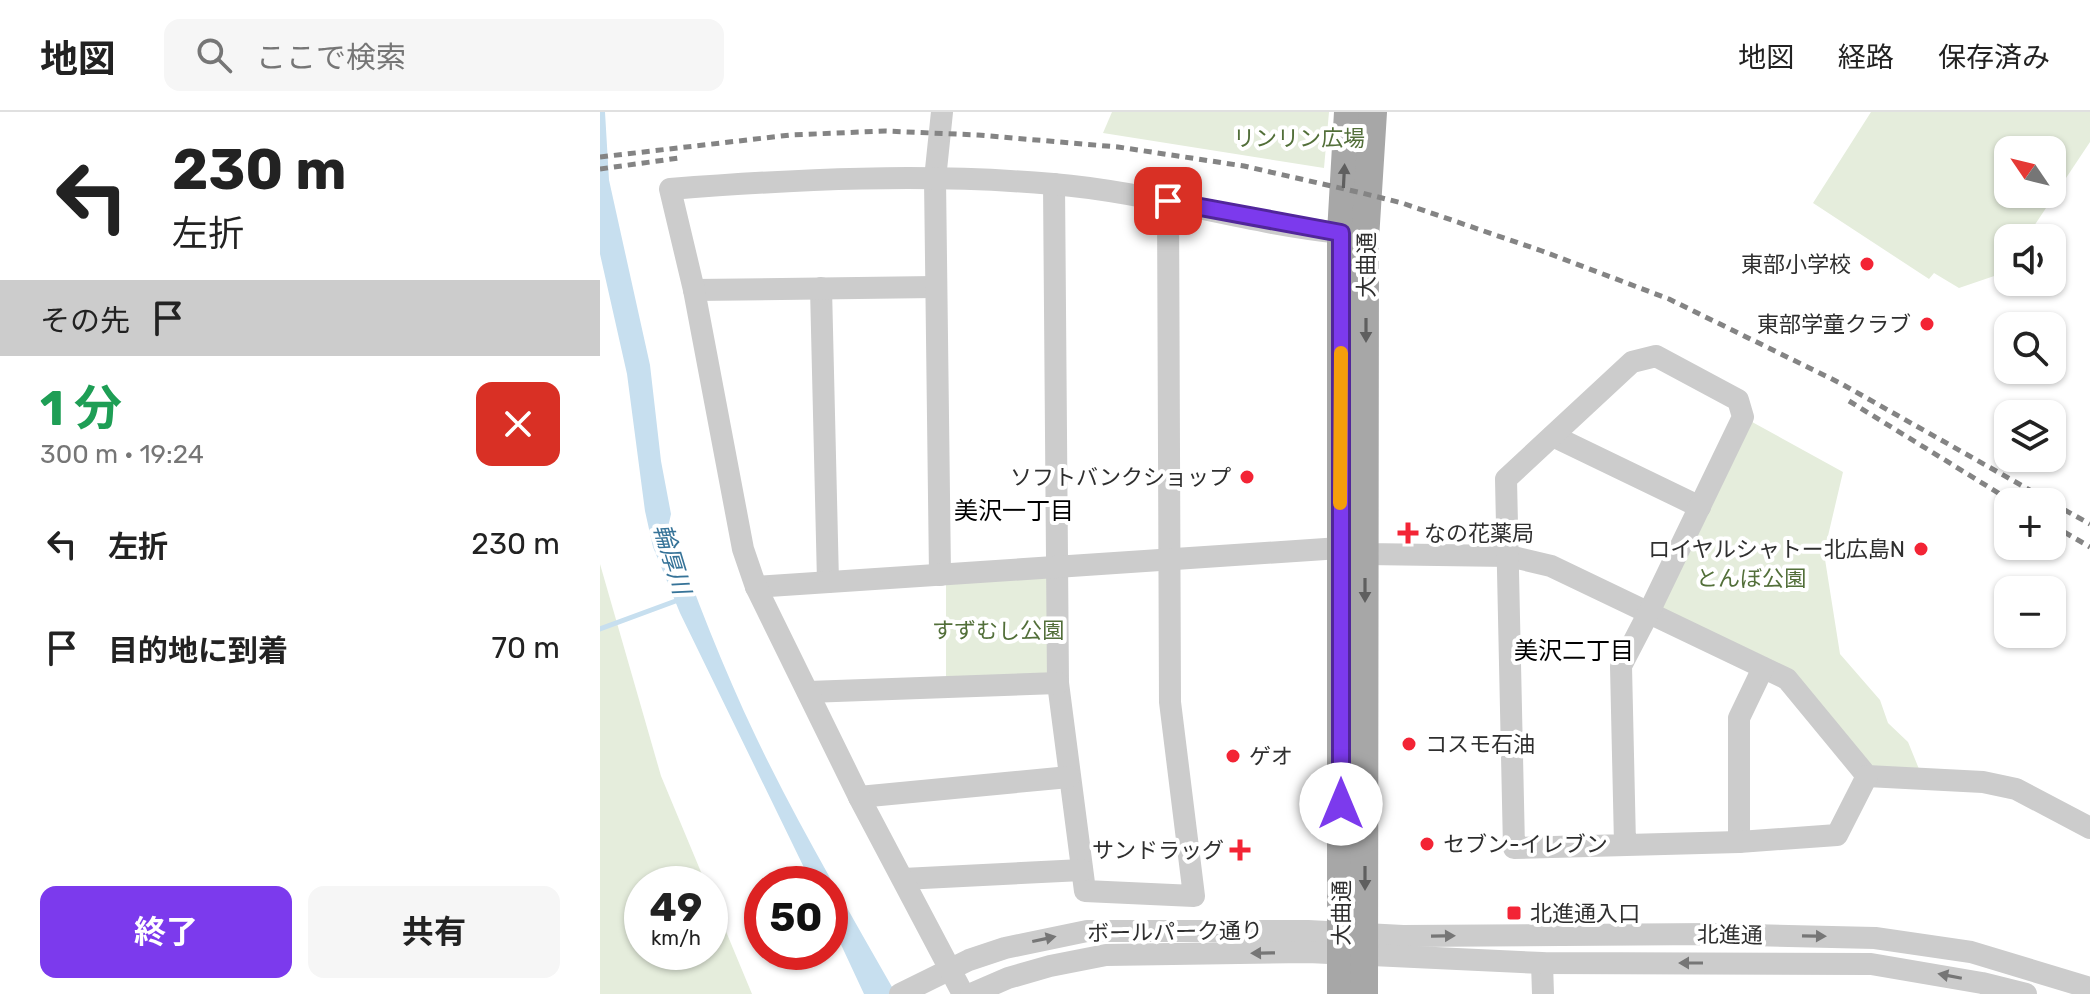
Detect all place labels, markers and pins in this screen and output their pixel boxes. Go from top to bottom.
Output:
pin [1134,167,1202,235]
place label: 東部小学校 [1741,251,1851,278]
marker: 東部小学校 [1858,255,1876,273]
place label: 東部学童クラブ [1757,311,1911,338]
marker: 東部学童クラブ [1918,315,1936,333]
place label: ソフトバンクショップ [1010,464,1231,491]
marker: ソフトバンクショップ [1238,468,1256,486]
place label: なの花薬局 [1424,520,1534,547]
marker: なの花薬局 [1399,524,1417,542]
place label: ロイヤルシャトー北広島N [1648,536,1905,563]
marker: ロイヤルシャトー北広島N [1912,540,1930,558]
place label: コスモ石油 [1425,731,1535,758]
marker: コスモ石油 [1400,735,1418,753]
place label: ゲオ [1249,743,1293,770]
marker: ゲオ [1224,747,1242,765]
place label: セブン-イレブン [1443,831,1608,858]
marker: セブン-イレブン [1418,835,1436,853]
place label: サンドラッグ [1092,837,1224,864]
marker: サンドラッグ [1231,841,1249,859]
place label: 北進通入口 [1530,900,1640,927]
marker: 北進通入口 [1505,904,1523,922]

